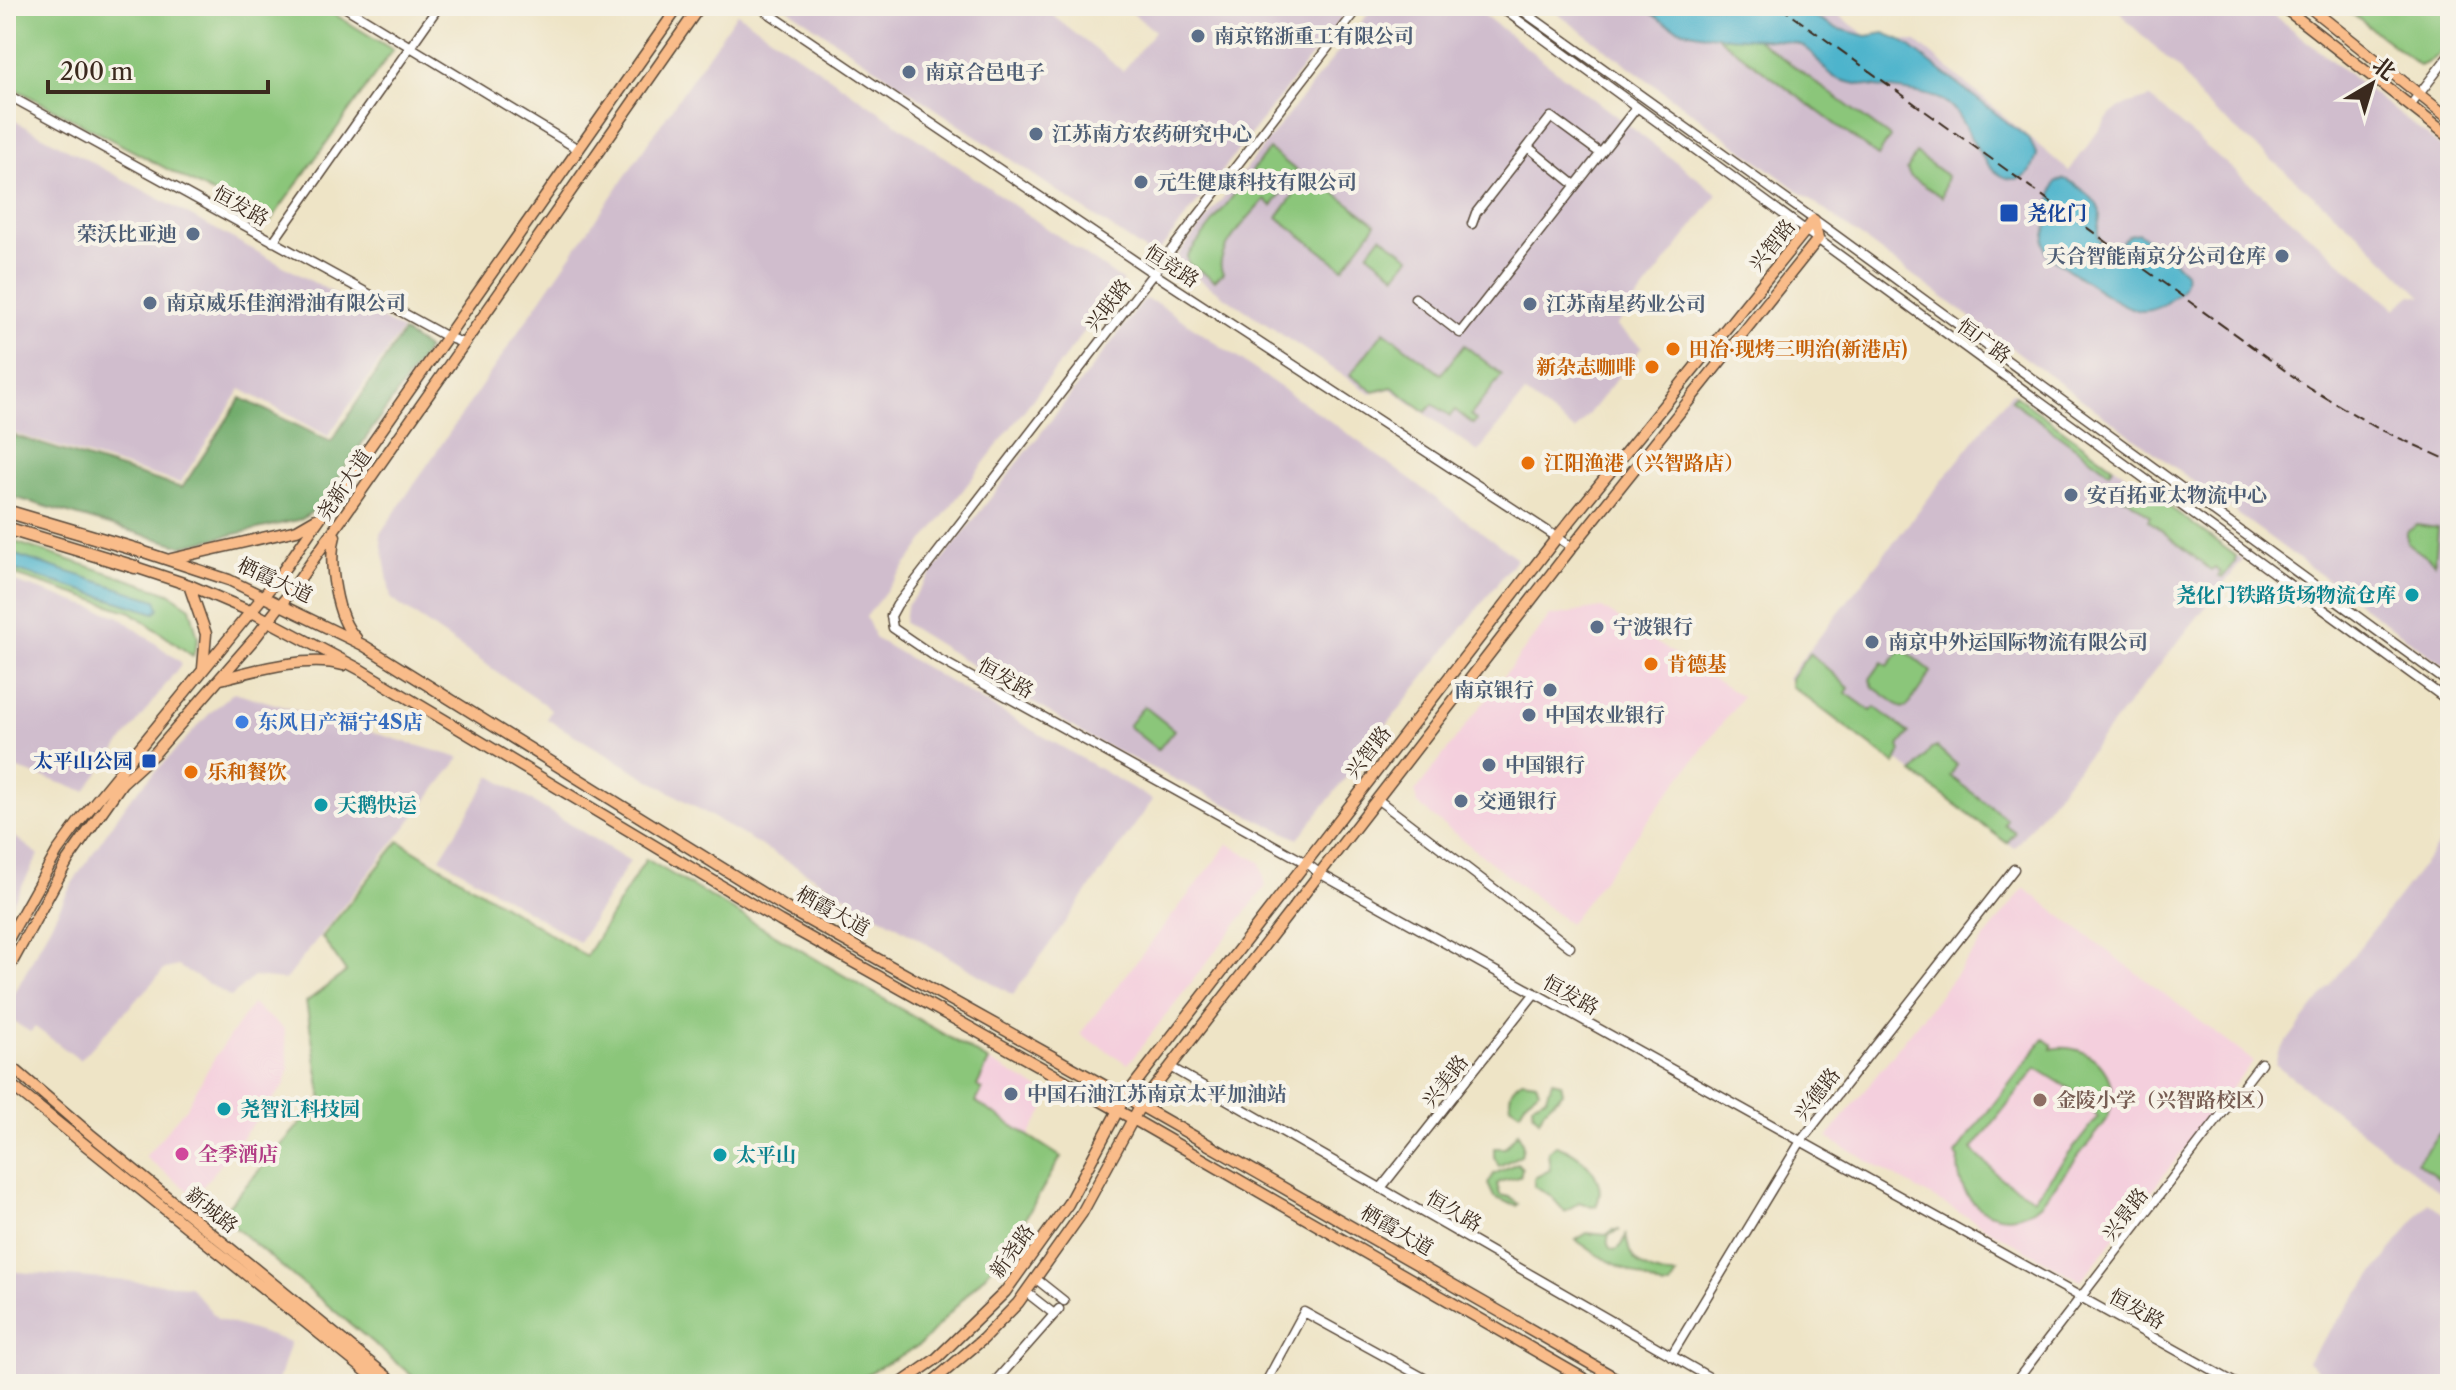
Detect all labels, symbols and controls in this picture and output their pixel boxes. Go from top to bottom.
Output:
place label: 南京铭浙重工有限公司 [1214,24,1414,48]
marker: 南京铭浙重工有限公司 [1189,27,1207,45]
scale bar [48,44,268,94]
north arrow [2332,44,2412,124]
text: 北 [2367,51,2401,86]
text: 200 m [60,57,133,86]
place label: 南京合邑电子 [925,60,1045,84]
marker: 南京合邑电子 [900,63,918,81]
place label: 江苏南方农药研究中心 [1052,122,1252,146]
marker: 江苏南方农药研究中心 [1027,125,1045,143]
place label: 元生健康科技有限公司 [1157,170,1357,194]
marker: 元生健康科技有限公司 [1132,173,1150,191]
street label: 恒发路 [209,181,273,231]
place label: 尧化门 [2027,201,2087,225]
marker: 尧化门 [1998,202,2020,224]
street label: 兴智路 [1744,214,1800,276]
place label: 荣沃比亚迪 [77,222,177,246]
marker: 荣沃比亚迪 [184,225,202,243]
street label: 恒竞路 [1140,240,1204,292]
place label: 天合智能南京分公司仓库 [2046,244,2266,268]
marker: 天合智能南京分公司仓库 [2273,247,2291,265]
street label: 兴联路 [1080,274,1136,336]
place label: 南京威乐佳润滑油有限公司 [166,291,406,315]
place label: 江苏南星药业公司 [1546,292,1706,316]
marker: 南京威乐佳润滑油有限公司 [141,294,159,312]
marker: 江苏南星药业公司 [1521,295,1539,313]
street label: 恒广路 [1953,314,2015,368]
place label: 田冶·现烤三明治(新港店) [1689,337,1907,361]
marker: 田冶·现烤三明治(新港店) [1664,340,1682,358]
place label: 新杂志咖啡 [1536,355,1636,379]
marker: 新杂志咖啡 [1643,358,1661,376]
street label: 尧新大道 [312,445,376,525]
place label: 江阳渔港（兴智路店） [1544,451,1744,475]
marker: 江阳渔港（兴智路店） [1519,454,1537,472]
place label: 安百拓亚太物流中心 [2087,483,2267,507]
marker: 安百拓亚太物流中心 [2062,486,2080,504]
street label: 栖霞大道 [234,552,316,608]
place label: 尧化门铁路货场物流仓库 [2176,583,2396,607]
marker: 尧化门铁路货场物流仓库 [2403,586,2421,604]
place label: 宁波银行 [1613,615,1693,639]
marker: 宁波银行 [1588,618,1606,636]
place label: 南京中外运国际物流有限公司 [1888,630,2148,654]
marker: 南京中外运国际物流有限公司 [1863,633,1881,651]
place label: 肯德基 [1667,652,1727,676]
street label: 恒发路 [974,653,1038,703]
marker: 肯德基 [1642,655,1660,673]
place label: 南京银行 [1454,678,1534,702]
marker: 南京银行 [1541,681,1559,699]
place label: 中国农业银行 [1545,703,1665,727]
marker: 中国农业银行 [1520,706,1538,724]
place label: 东风日产福宁4S店 [258,710,423,734]
marker: 东风日产福宁4S店 [233,713,251,731]
street label: 兴智路 [1340,721,1396,783]
place label: 太平山公园 [33,749,133,773]
marker: 太平山公园 [140,752,158,770]
place label: 中国银行 [1505,753,1585,777]
marker: 中国银行 [1480,756,1498,774]
place label: 乐和餐饮 [207,760,287,784]
marker: 乐和餐饮 [182,763,200,781]
place label: 交通银行 [1477,789,1557,813]
marker: 交通银行 [1452,792,1470,810]
place label: 天鹅快运 [337,793,417,817]
marker: 天鹅快运 [312,796,330,814]
street label: 栖霞大道 [792,881,874,941]
street label: 恒发路 [1539,970,1603,1020]
street label: 兴美路 [1417,1050,1473,1112]
street label: 兴德路 [1789,1063,1845,1125]
place label: 中国石油江苏南京太平加油站 [1027,1082,1287,1106]
marker: 中国石油江苏南京太平加油站 [1002,1085,1020,1103]
place label: 金陵小学（兴智路校区） [2056,1088,2276,1112]
marker: 金陵小学（兴智路校区） [2031,1091,2049,1109]
place label: 尧智汇科技园 [240,1097,360,1121]
marker: 尧智汇科技园 [215,1100,233,1118]
place label: 全季酒店 [198,1142,278,1166]
place label: 太平山 [736,1143,796,1167]
marker: 全季酒店 [173,1145,191,1163]
marker: 太平山 [711,1146,729,1164]
street label: 新城路 [181,1182,243,1238]
street label: 兴景路 [2097,1183,2153,1245]
street label: 恒久路 [1422,1186,1486,1236]
street label: 栖霞大道 [1356,1200,1438,1260]
street label: 新尧路 [985,1220,1039,1282]
street label: 恒发路 [2105,1284,2169,1334]

